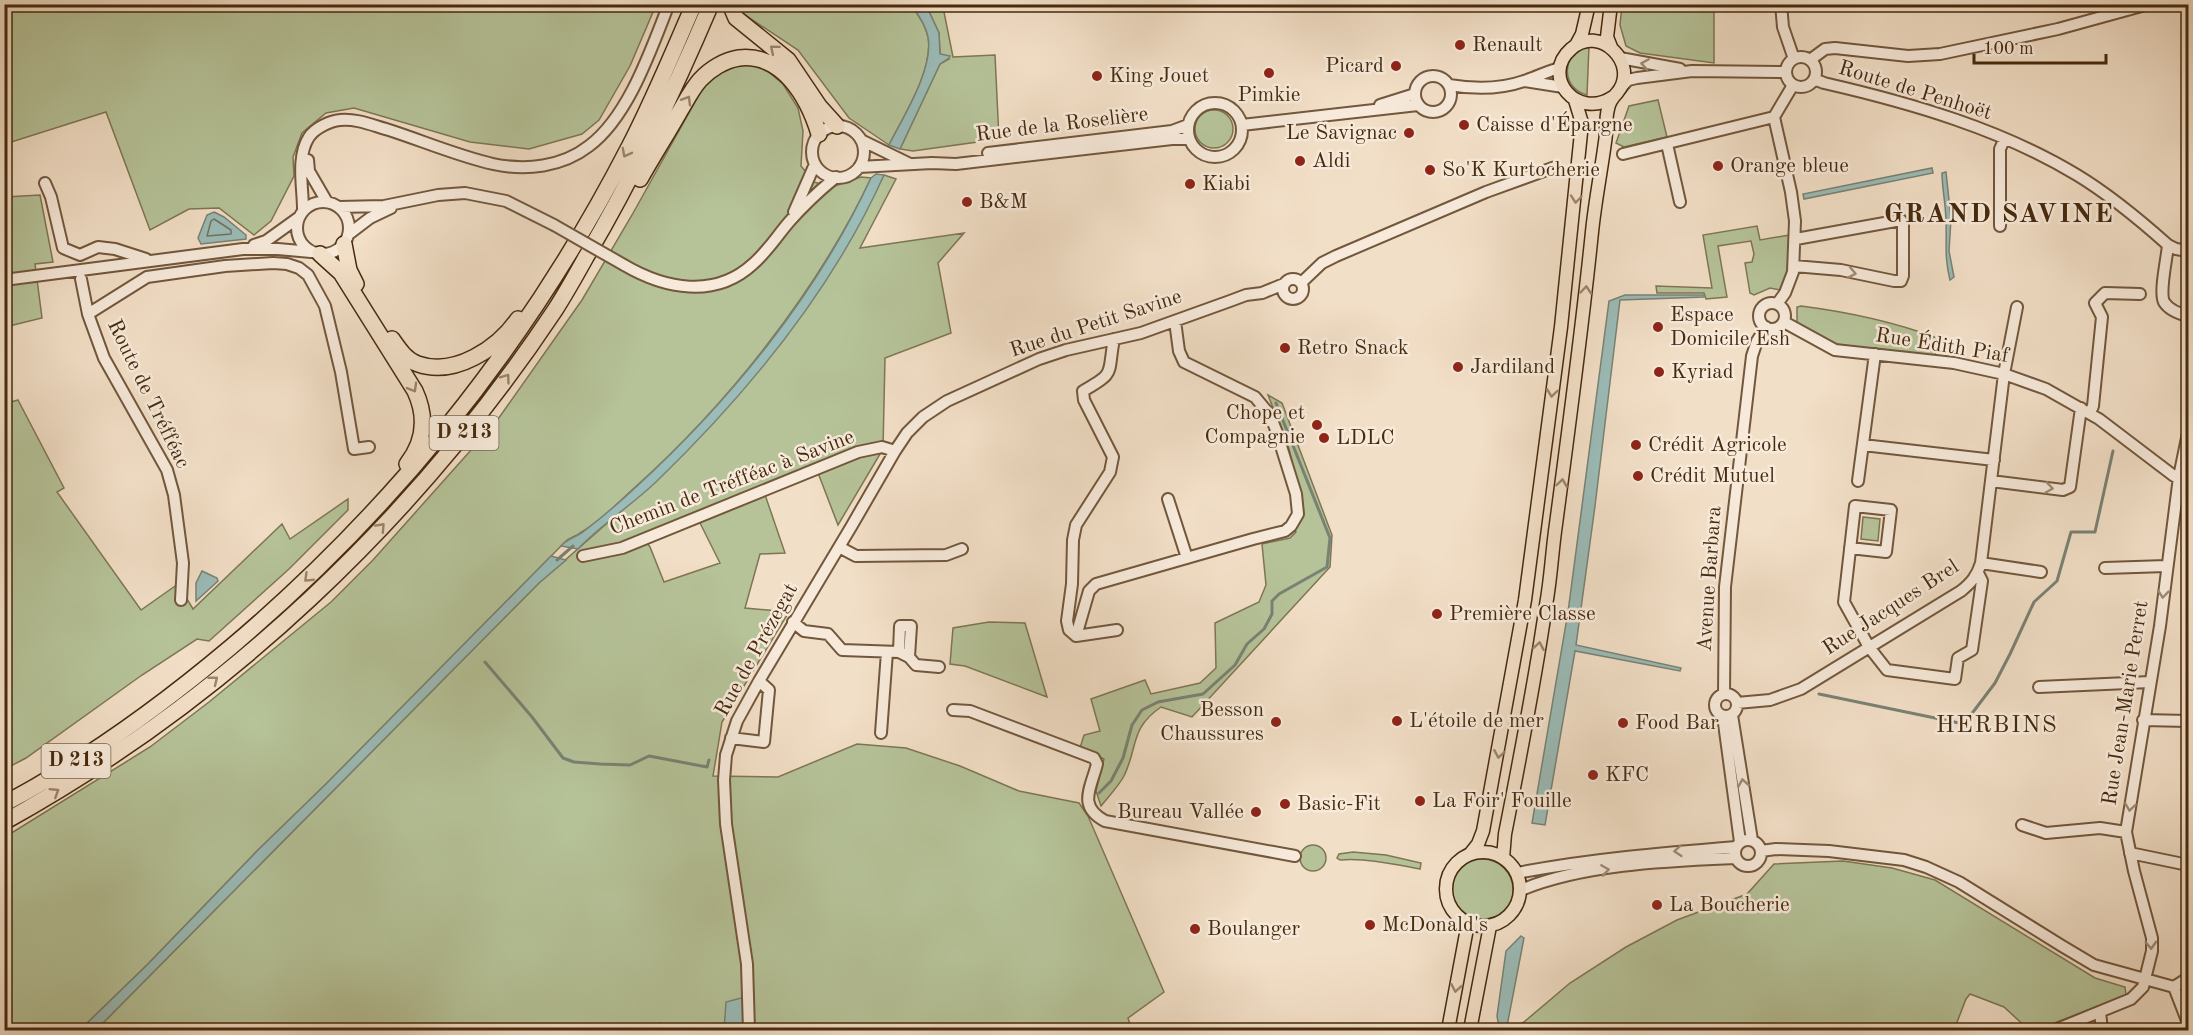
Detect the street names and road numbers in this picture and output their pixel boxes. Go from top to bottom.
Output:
street label: Route de Penhoët [1836,58,1994,124]
street label: Rue de la Roselière [975,104,1149,146]
street label: Rue du Petit Savine [1007,286,1185,362]
street label: Route de Tréfféac [103,316,193,472]
street label: Rue Édith Piaf [1874,321,2012,367]
road number: D 213 [430,416,498,450]
street label: Chemin de Tréfféac à Savine [607,427,857,539]
street label: Avenue Barbara [1694,505,1726,653]
street label: Rue Jacques Brel [1819,556,1963,660]
street label: Rue de Prézegat [712,580,802,720]
street label: Rue Jean-Marie Perret [2099,599,2153,807]
road number: D 213 [42,744,110,778]

